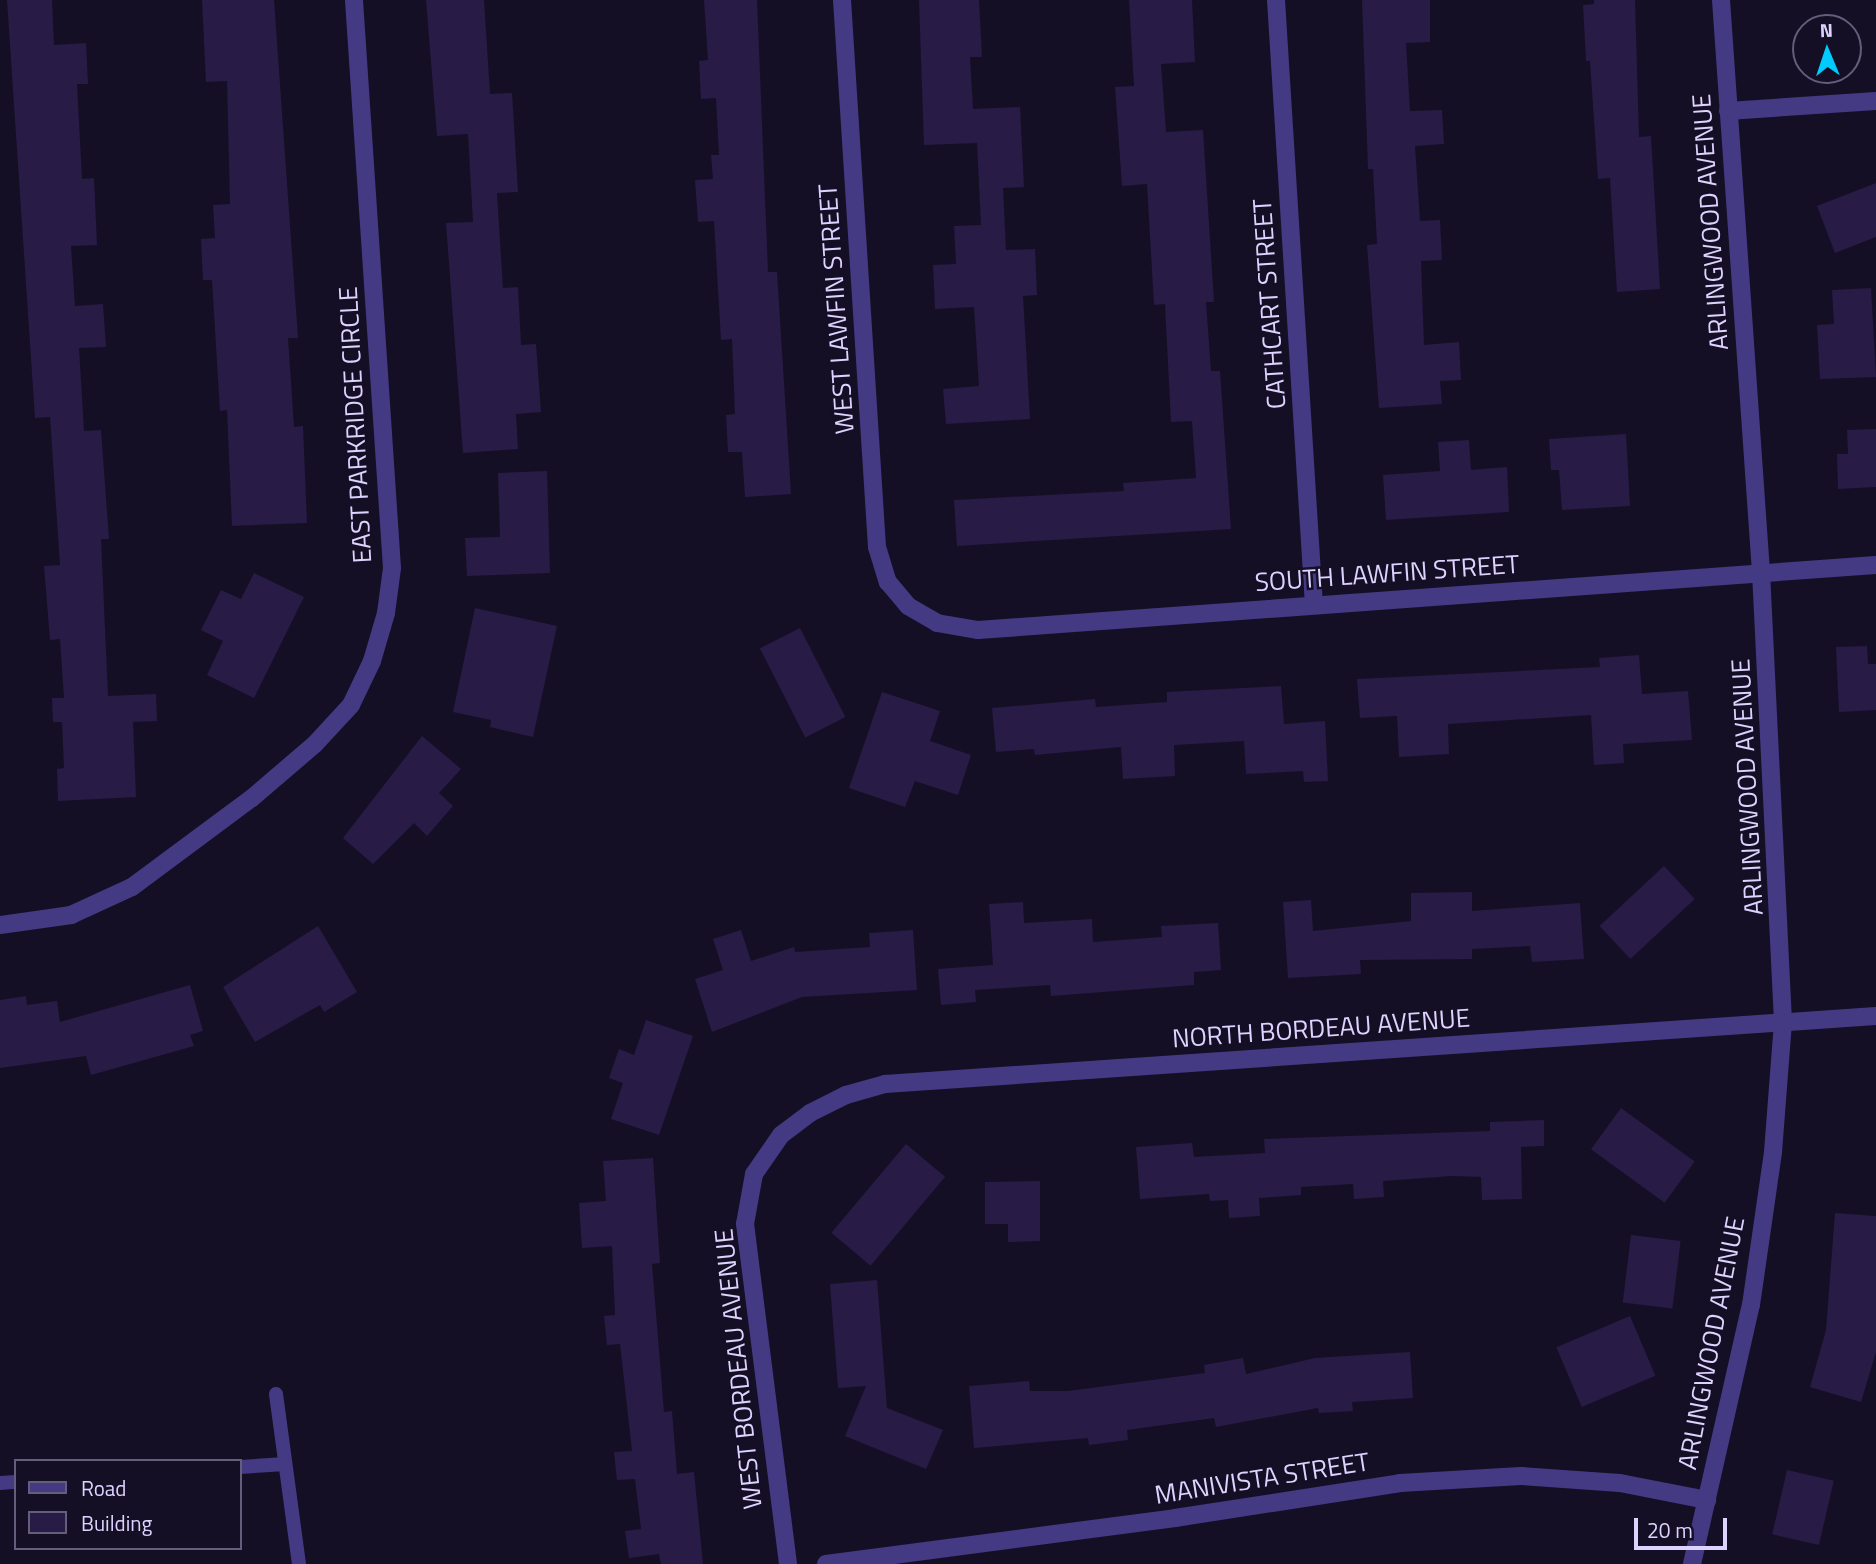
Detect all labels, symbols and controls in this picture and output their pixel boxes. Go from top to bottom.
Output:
north arrow [1792,14,1862,84]
text: N [1819,15,1833,44]
street label: ARLINGWOOD AVENUE [1685,93,1735,351]
street label: WEST LAWFIN STREET [812,183,860,435]
street label: CATHCART STREET [1246,198,1292,410]
street label: EAST PARKRIDGE CIRCLE [332,286,378,564]
street label: SOUTH LAWFIN STREET [1254,548,1520,598]
street label: ARLINGWOOD AVENUE [1725,658,1769,916]
street label: NORTH BORDEAU AVENUE [1171,1002,1471,1054]
street label: ARLINGWOOD AVENUE [1671,1214,1751,1472]
street label: WEST BORDEAU AVENUE [708,1227,768,1511]
street label: MANIVISTA STREET [1152,1446,1372,1510]
legend [14,1459,242,1550]
text: Road [81,1472,126,1504]
scale bar [1638,1504,1731,1548]
text: Building [81,1507,152,1539]
text: 20 m [1647,1514,1693,1546]

